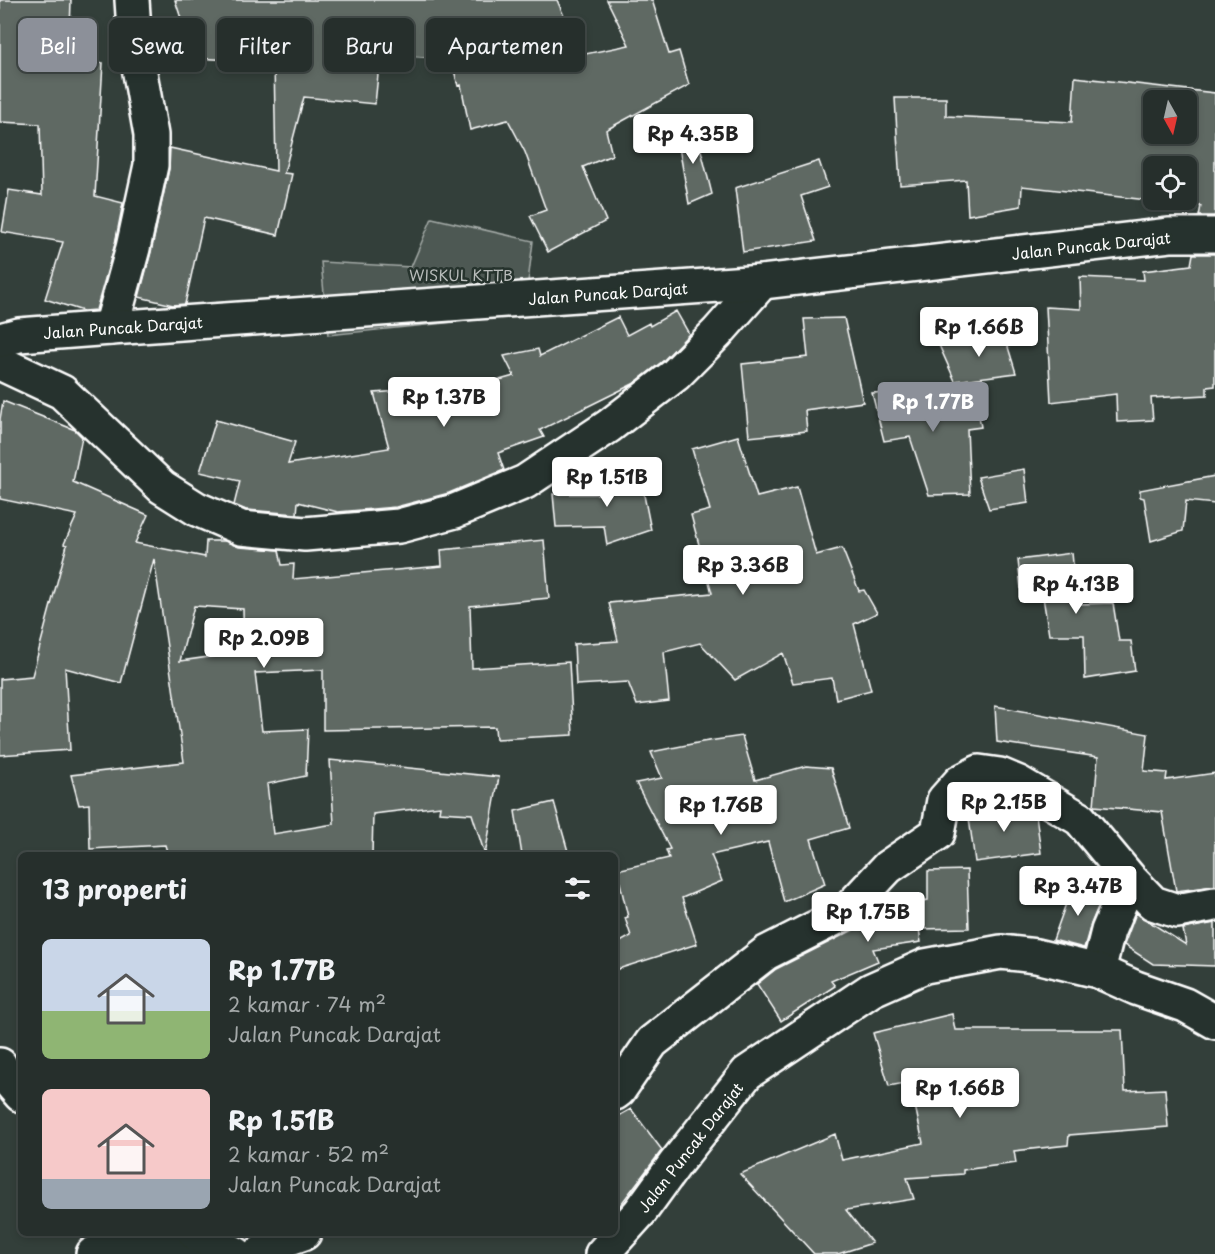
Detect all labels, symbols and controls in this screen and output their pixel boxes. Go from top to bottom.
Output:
chip: Beli [18,18,97,72]
chip: Sewa [109,18,205,72]
chip: Filter [217,18,312,72]
chip: Baru [324,18,414,72]
chip: Apartemen [426,18,585,72]
north arrow [1143,90,1197,144]
map controls [1143,90,1197,210]
pin: Rp 4.35B [631,114,755,165]
text: Rp 4.35B [647,118,739,148]
button: locate [1143,156,1197,210]
street label: Jalan Puncak Darajat [1010,225,1172,265]
park label: WISKUL KTTB [409,263,513,286]
street label: Jalan Puncak Darajat [528,276,688,310]
pin: Rp 1.66B [917,307,1041,358]
street label: Jalan Puncak Darajat [43,310,203,344]
text: Rp 1.66B [934,311,1024,341]
pin: Rp 1.37B [382,377,506,428]
text: Rp 1.37B [402,381,486,411]
pin: Rp 1.77B [871,382,995,433]
text: Rp 1.77B [892,386,974,416]
pin: Rp 1.51B [545,457,669,508]
text: Rp 1.51B [566,461,648,491]
pin: Rp 3.36B [681,545,805,596]
text: Rp 3.36B [697,549,789,579]
pin: Rp 4.13B [1014,564,1138,615]
text: Rp 4.13B [1032,568,1120,598]
pin: Rp 2.09B [202,618,326,669]
text: Rp 2.09B [218,622,310,652]
pin: Rp 2.15B [942,782,1066,833]
pin: Rp 1.76B [659,785,783,836]
text: Rp 2.15B [961,786,1047,816]
text: Rp 1.76B [679,789,763,819]
pin: Rp 3.47B [1016,866,1140,917]
text: 13 properti [42,869,187,908]
text: Rp 3.47B [1033,870,1123,900]
icon: filters [561,872,594,905]
pin: Rp 1.75B [806,892,930,943]
text: Rp 1.75B [826,896,910,926]
text: Rp 1.77B [228,950,335,989]
icon: home [90,963,162,1035]
text: 2 kamar · 74 m² [228,989,386,1019]
text: Jalan Puncak Darajat [228,1019,441,1049]
pin: Rp 1.66B [898,1068,1022,1119]
text: Rp 1.66B [915,1072,1005,1102]
street label: Jalan Puncak Darajat [632,1077,748,1217]
text: Rp 1.51B [228,1100,335,1139]
icon: home [90,1113,162,1185]
text: 2 kamar · 52 m² [228,1139,389,1169]
text: Jalan Puncak Darajat [228,1169,441,1199]

